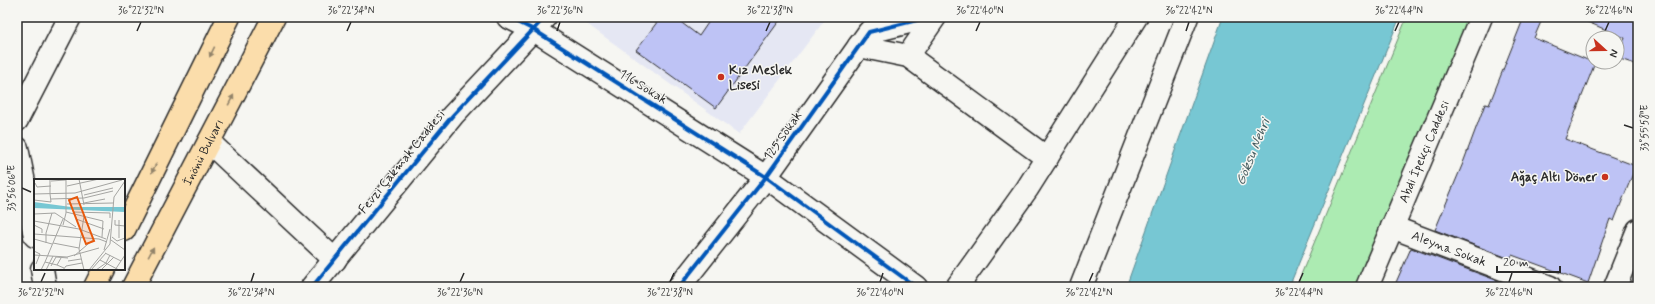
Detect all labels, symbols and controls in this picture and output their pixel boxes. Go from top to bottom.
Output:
text: 36°22'32"N [118,4,164,18]
text: 36°22'34"N [328,4,375,18]
text: 36°22'36"N [537,4,583,18]
text: 36°22'38"N [747,4,793,18]
text: 36°22'40"N [956,4,1004,18]
text: 36°22'42"N [1165,4,1213,18]
text: 36°22'44"N [1375,4,1423,18]
text: 36°22'46"N [1585,4,1633,18]
north arrow [1585,30,1625,70]
one-way arrow [209,46,215,58]
text: N [1606,47,1621,59]
place label: Kız Meslek Lisesi [729,62,793,94]
street label: 116 Sokak [616,66,671,109]
marker: Kız Meslek Lisesi [716,72,726,82]
one-way arrow [227,94,234,106]
street label: Abdi İpekçi Caddesi [1395,98,1453,205]
text: 33°55'58"E [1638,105,1652,151]
street label: Fevzi Çakmak Caddesi [355,107,449,217]
street label: 125 Sokak [760,108,806,164]
water label: Göksu Nehri [1232,115,1275,188]
street label: İnönü Bulvarı [179,116,228,189]
one-way arrow [151,163,158,174]
text: 33°56'06"E [5,165,19,211]
place label: Ağaç Altı Döner [1511,169,1598,187]
marker: Ağaç Altı Döner [1600,172,1610,182]
inset map [34,179,125,270]
street label: Aleyna Sokak [1409,227,1489,271]
one-way arrow [147,247,154,258]
scale bar [1497,248,1560,274]
text: 20 m [1503,255,1529,271]
text: 36°22'32"N [18,286,64,300]
text: 36°22'34"N [228,286,275,300]
text: 36°22'36"N [437,286,483,300]
text: 36°22'38"N [647,286,693,300]
text: 36°22'40"N [856,286,904,300]
text: 36°22'42"N [1065,286,1113,300]
text: 36°22'44"N [1275,286,1323,300]
text: 36°22'46"N [1485,286,1533,300]

